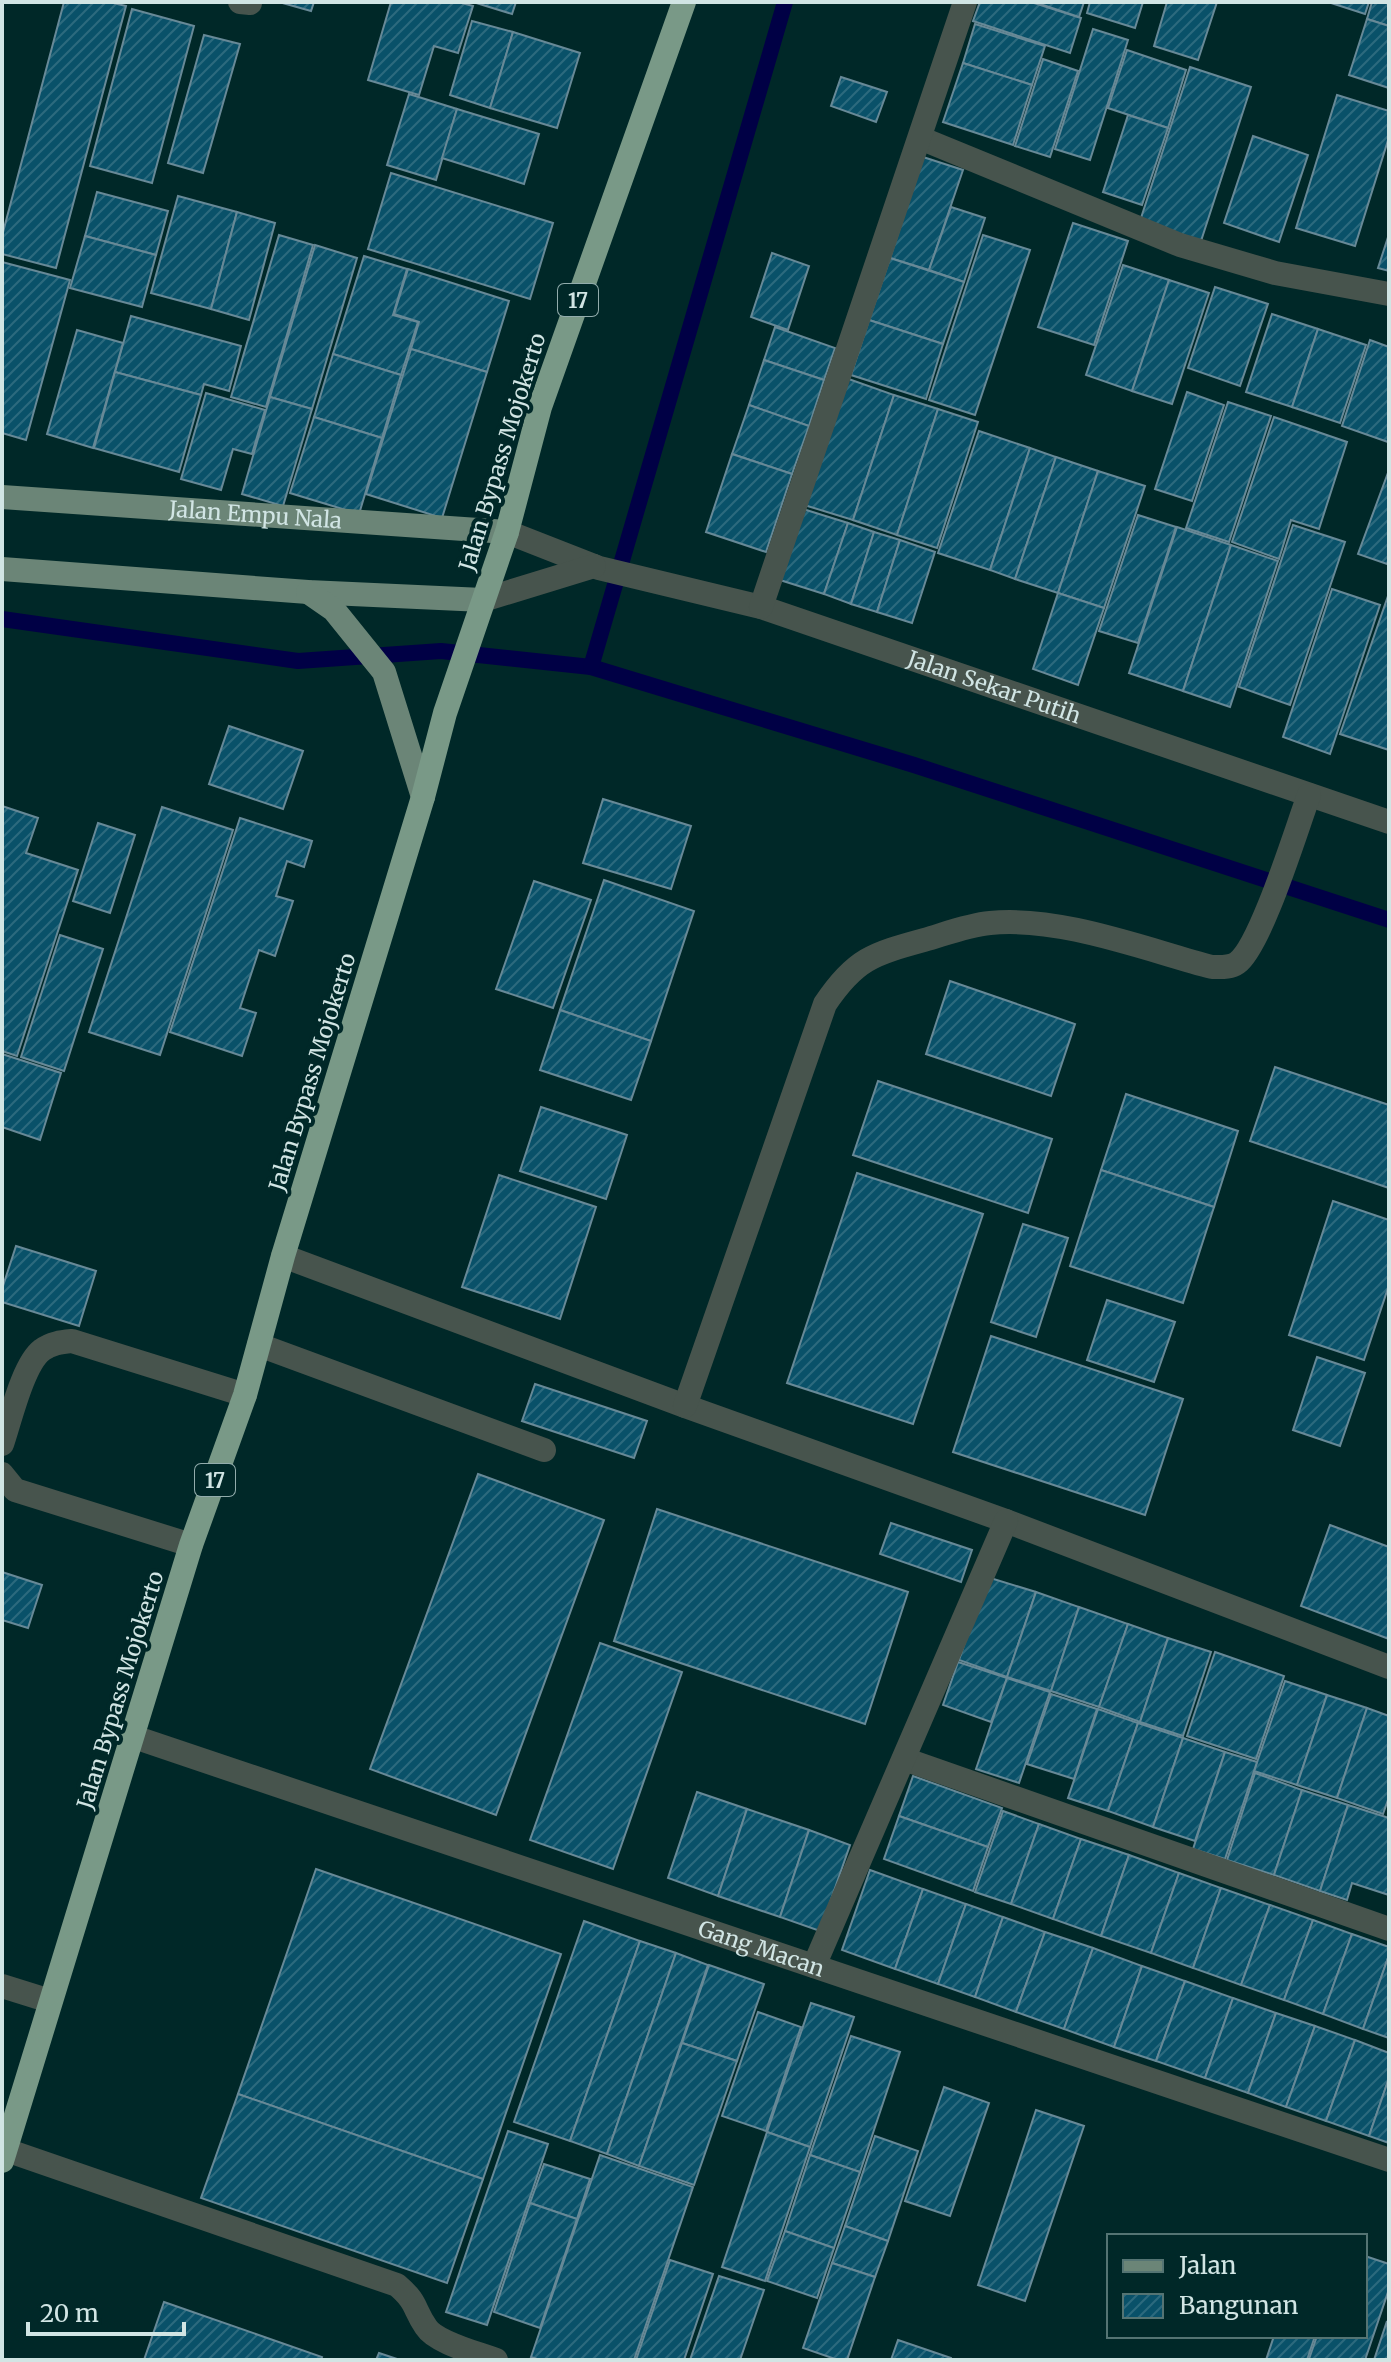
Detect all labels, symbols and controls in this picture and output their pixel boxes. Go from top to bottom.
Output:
road number: 17 [558,284,598,316]
street label: Jalan Bypass Mojokerto [452,330,552,575]
street label: Jalan Empu Nala [167,495,343,535]
street label: Jalan Sekar Putih [903,644,1085,730]
street label: Jalan Bypass Mojokerto [262,950,362,1195]
road number: 17 [195,1464,235,1496]
street label: Jalan Bypass Mojokerto [70,1568,170,1813]
street label: Gang Macan [694,1914,829,1983]
legend [1107,2234,1367,2338]
text: Jalan [1178,2250,1237,2281]
scale bar [28,2286,184,2336]
text: Bangunan [1179,2290,1299,2321]
text: 20 m [40,2298,99,2329]

